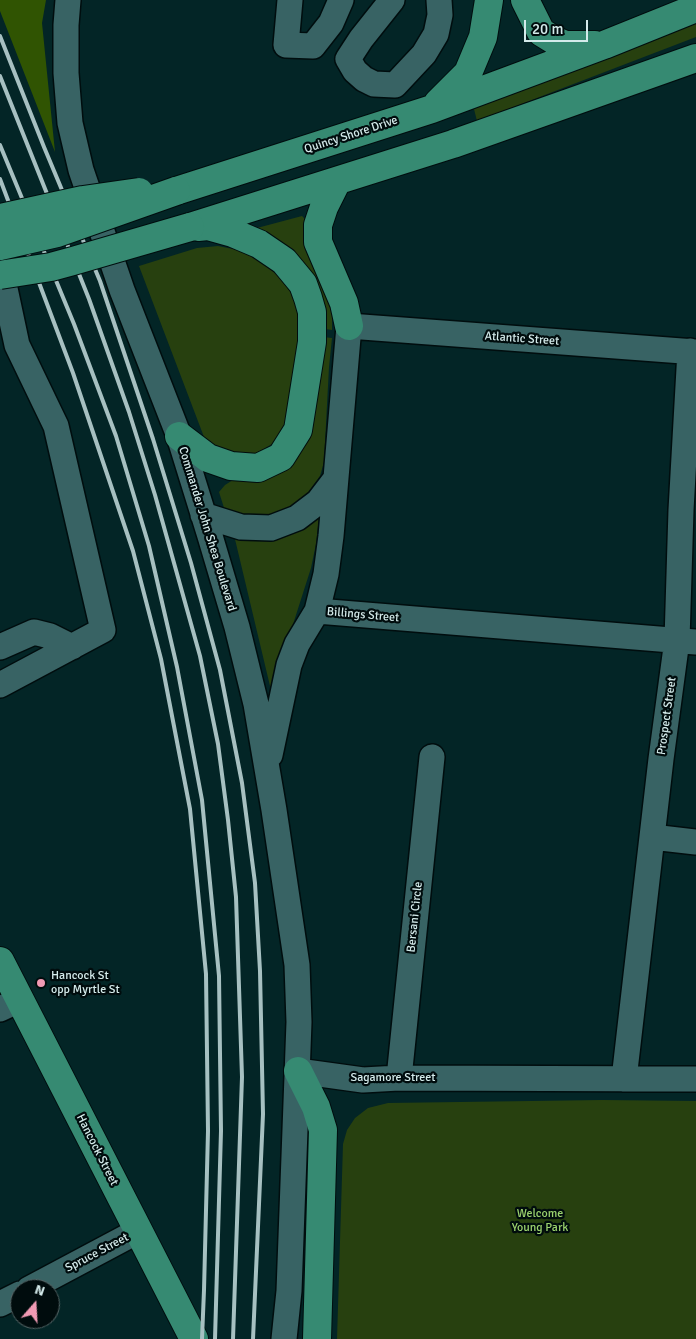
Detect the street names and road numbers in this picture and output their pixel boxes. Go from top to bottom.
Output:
street label: Quincy Shore Drive [303,113,399,157]
street label: Atlantic Street [484,329,560,349]
street label: Commander John Shea Boulevard [175,445,239,613]
street label: Billings Street [326,605,400,625]
street label: Prospect Street [654,676,680,756]
street label: Bersani Circle [404,881,426,953]
street label: Sagamore Street [350,1071,436,1085]
street label: Hancock Street [73,1112,121,1188]
street label: Spruce Street [63,1230,131,1276]

